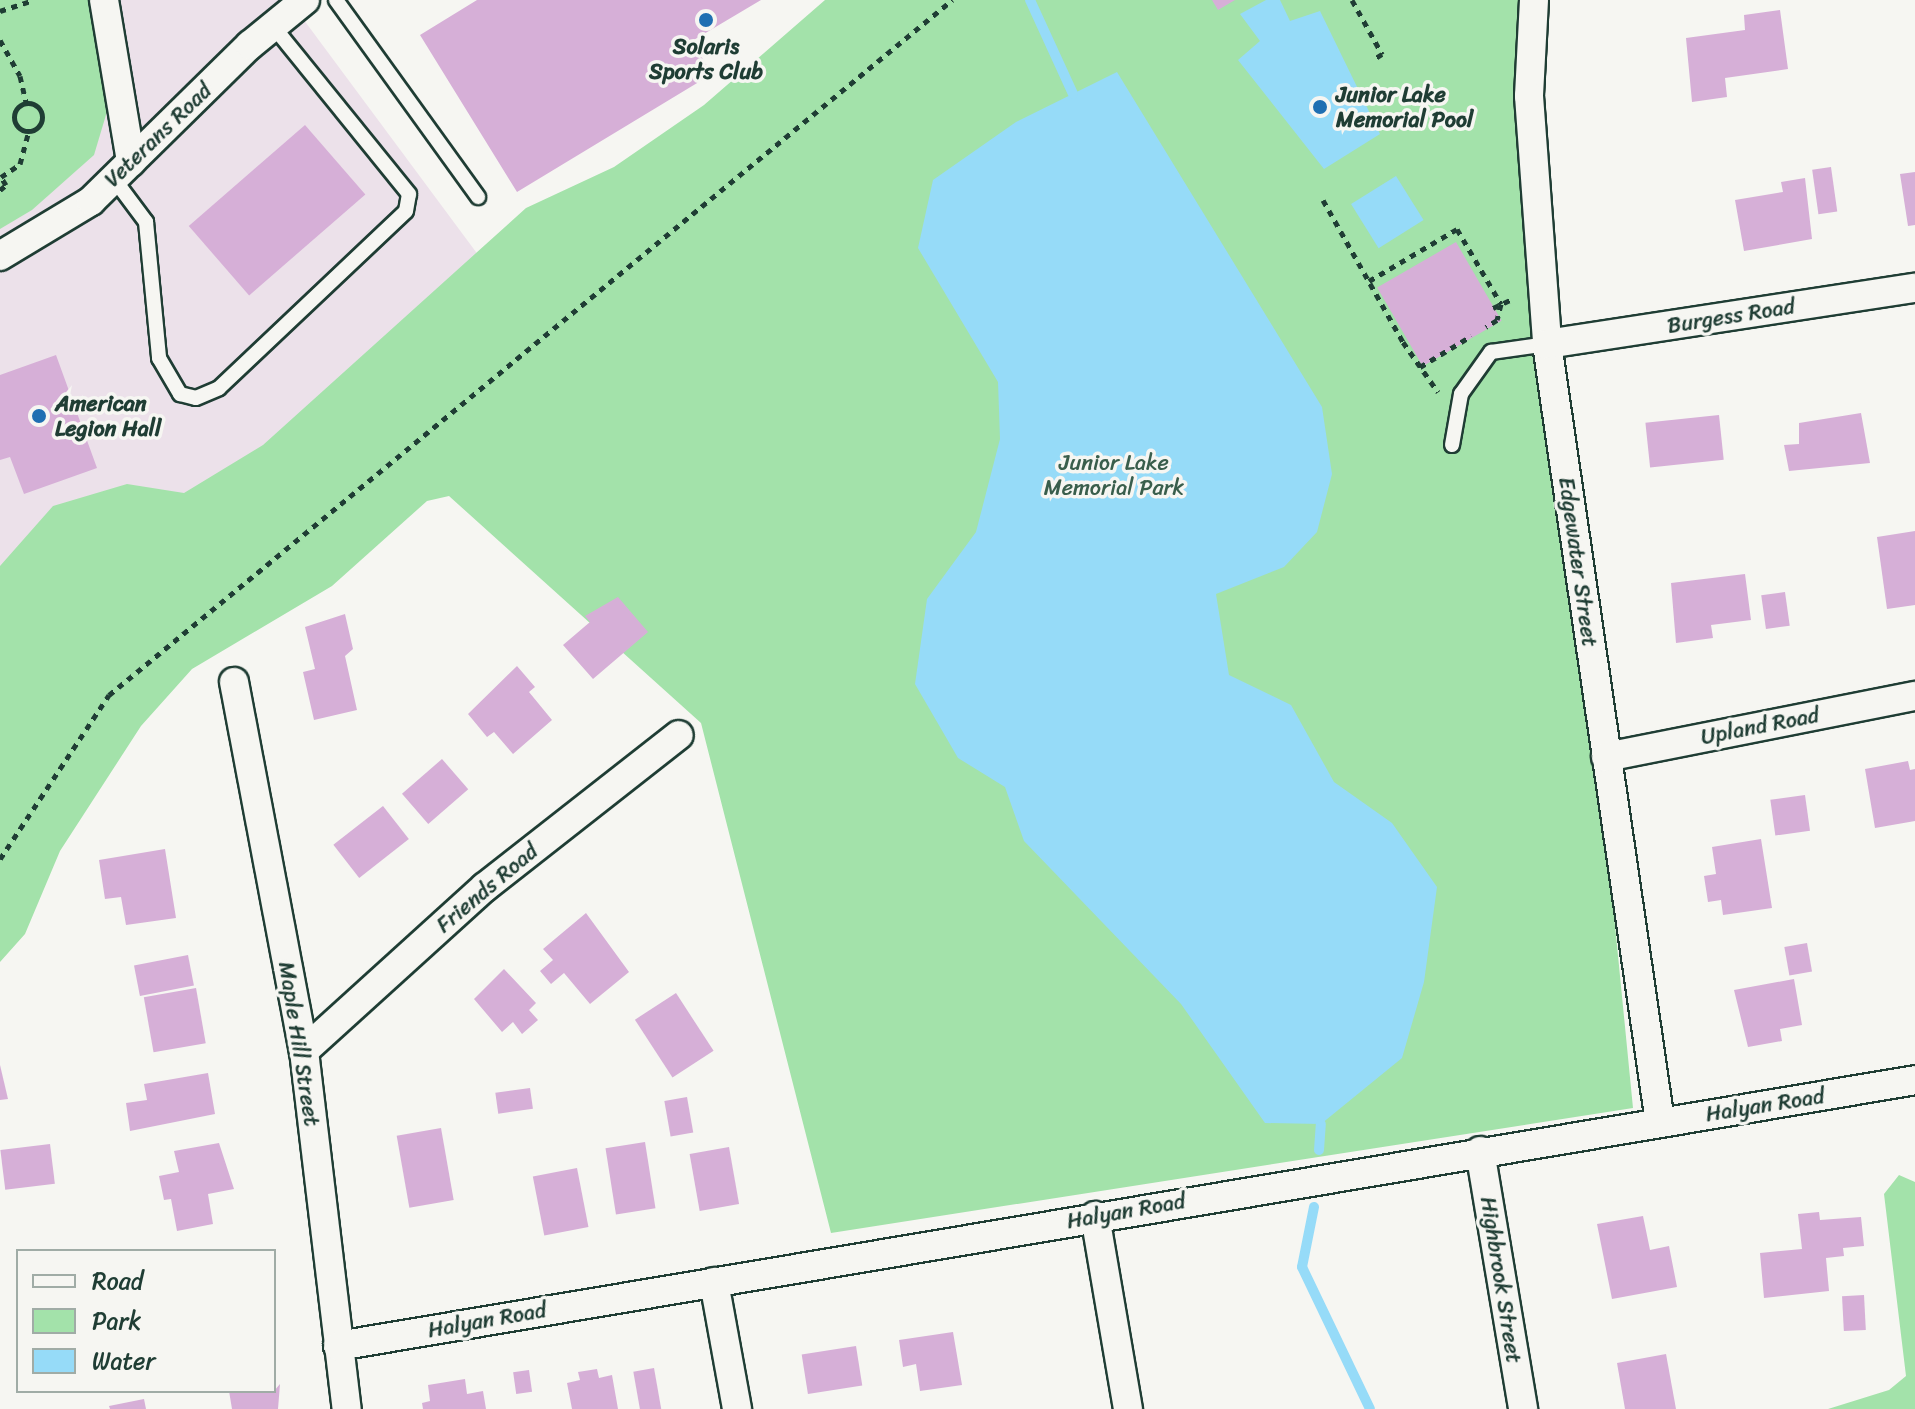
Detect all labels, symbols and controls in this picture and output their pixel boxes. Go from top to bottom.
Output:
marker: Solaris Sports Club [697,11,715,29]
place label: Solaris Sports Club [649,33,763,84]
street label: Veterans Road [99,77,217,193]
place label: Junior Lake Memorial Pool [1336,81,1473,132]
marker: Junior Lake Memorial Pool [1311,98,1329,116]
street label: Burgess Road [1665,293,1797,339]
place label: American Legion Hall [55,390,161,442]
marker: American Legion Hall [30,407,48,425]
park label: Junior Lake Memorial Park [1044,449,1184,500]
street label: Edgewater Street [1553,475,1603,649]
street label: Upland Road [1699,702,1821,750]
street label: Friends Road [431,838,543,938]
street label: Maple Hill Street [273,959,325,1129]
street label: Halyan Road [1704,1083,1826,1127]
street label: Halyan Road [1065,1188,1187,1234]
street label: Highbrook Street [1475,1195,1527,1365]
legend [16,1249,276,1393]
text: Road [92,1260,143,1302]
street label: Halyan Road [426,1297,548,1343]
text: Park [92,1300,141,1342]
text: Water [92,1340,155,1382]

